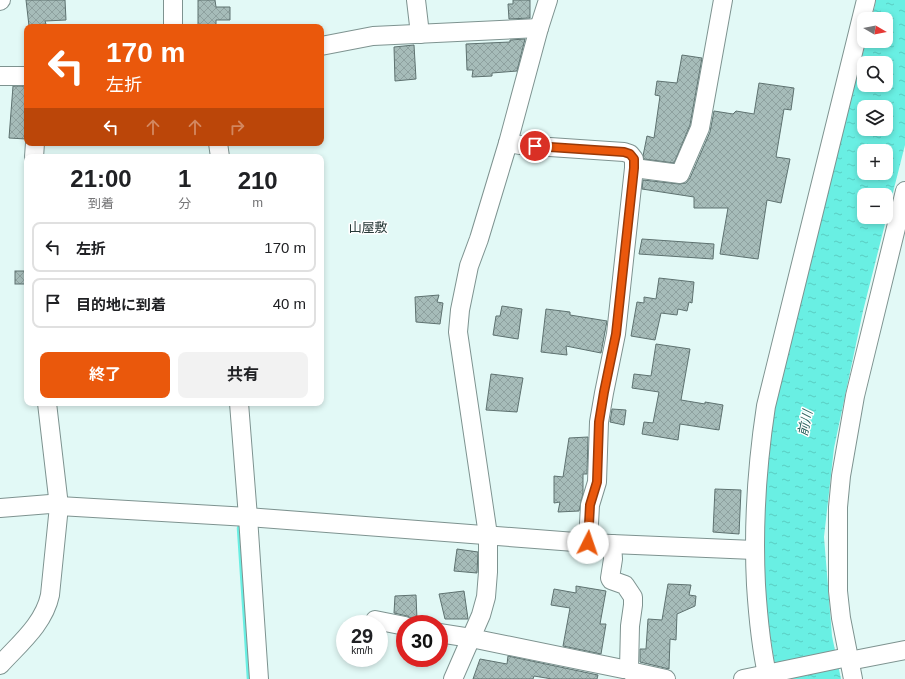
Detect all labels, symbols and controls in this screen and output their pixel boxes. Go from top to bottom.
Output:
north arrow [857,12,893,48]
map controls [857,12,893,224]
text: 170 m [106,37,185,68]
icon: left [40,40,92,92]
button: search [857,56,893,92]
text: 左折 [106,75,142,95]
button: layers [857,100,893,136]
icon: left [100,116,122,138]
icon: ahead [142,116,164,138]
icon: ahead [184,116,206,138]
icon: right [226,116,248,138]
pin [518,129,552,163]
icon: arrive [524,135,546,157]
button: + [857,144,893,180]
text: 21:00 [70,165,132,192]
text: 1 [178,165,191,192]
text: 210 [238,167,278,194]
button: − [857,188,893,224]
text: m [252,195,263,210]
text: 到着 [88,196,114,211]
text: 分 [178,196,191,211]
district label: 山屋敷 [348,220,388,235]
icon: left [42,236,64,258]
text: 170 m [264,239,306,256]
text: 左折 [76,240,106,257]
icon: arrive [42,292,64,314]
text: 40 m [273,295,306,312]
text: 目的地に到着 [76,296,166,313]
button: 終了 [40,352,170,398]
button: 共有 [178,352,308,398]
water label: 前川 [795,407,815,437]
position arrow [567,522,609,564]
speed limit sign: 30 [396,615,448,667]
text: 29 [351,625,373,647]
text: km/h [351,645,373,656]

